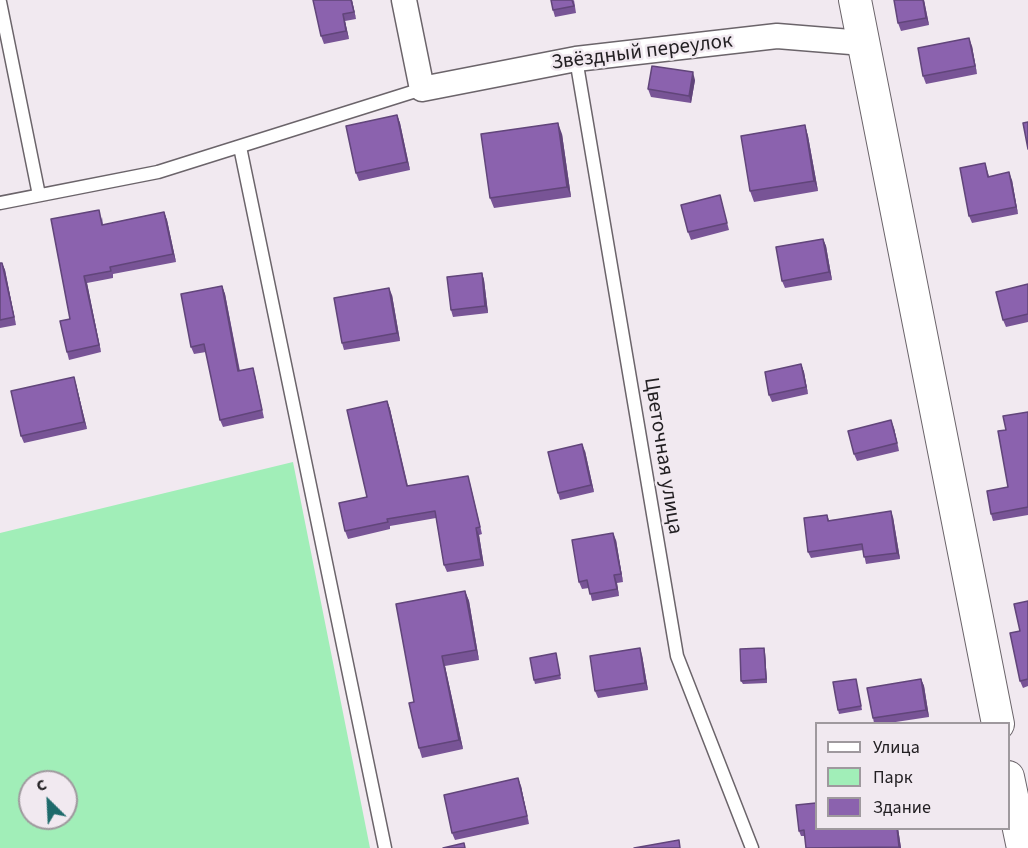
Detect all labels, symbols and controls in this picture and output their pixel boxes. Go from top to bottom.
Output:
street label: Звёздный переулок [550,29,734,77]
street label: Цветочная улица [637,376,687,536]
legend [815,722,1010,830]
text: Улица [873,735,920,760]
text: Парк [873,765,913,790]
north arrow [18,770,78,830]
text: С [33,773,50,797]
text: Здание [873,795,931,820]

